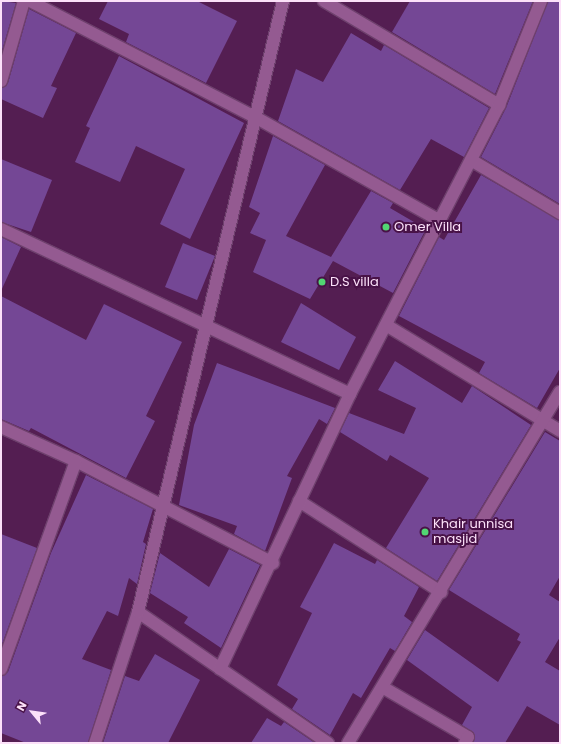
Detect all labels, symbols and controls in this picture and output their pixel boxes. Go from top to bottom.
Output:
place label: Omer Villa [394,219,461,235]
marker: Omer Villa [381,222,391,232]
place label: D.S villa [330,274,379,290]
marker: D.S villa [317,277,327,287]
place label: Khair unnisa masjid [433,517,513,548]
marker: Khair unnisa masjid [420,527,430,537]
north arrow [12,692,52,732]
text: N [13,699,31,714]

